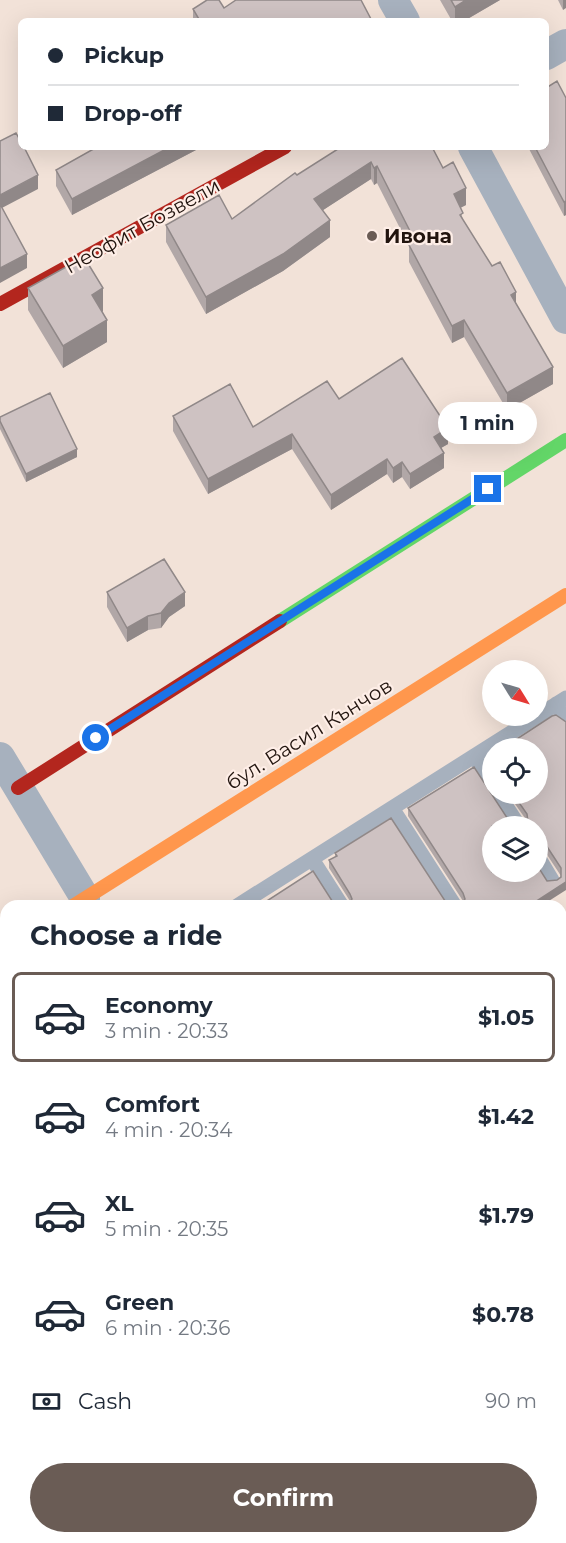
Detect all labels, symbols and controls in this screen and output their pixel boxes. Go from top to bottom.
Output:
text: Pickup [84,42,164,69]
text: Drop-off [84,100,182,127]
street label: Неофит Бозвели [60,173,224,279]
place label: Ивона [384,224,452,248]
marker: Ивона [365,229,379,243]
callout: 1 min [438,402,538,444]
text: 1 min [460,411,515,435]
route end [474,475,501,502]
north arrow [482,660,548,726]
map controls [482,660,548,882]
street label: бул. Васил Кънчов [222,673,396,795]
route start [82,724,109,751]
button: locate [482,738,548,804]
button: layers [482,816,548,882]
text: Choose a ride [30,919,222,952]
icon: car [33,990,87,1044]
text: Economy [105,992,213,1019]
text: $1.05 [478,1004,534,1031]
text: 3 min · 20:33 [105,1019,228,1043]
icon: car [33,1089,87,1143]
text: Comfort [105,1091,200,1118]
text: $1.42 [478,1103,534,1130]
text: 4 min · 20:34 [105,1118,232,1142]
icon: car [33,1188,87,1242]
text: XL [105,1190,134,1217]
text: $1.79 [479,1202,534,1229]
text: 5 min · 20:35 [105,1217,228,1241]
icon: car [33,1287,87,1341]
text: Green [105,1289,174,1316]
text: $0.78 [472,1301,534,1328]
text: 6 min · 20:36 [105,1316,230,1340]
icon: cash [30,1385,63,1418]
text: Cash [78,1388,132,1415]
text: 90 m [485,1389,537,1413]
button: Confirm [30,1463,537,1532]

